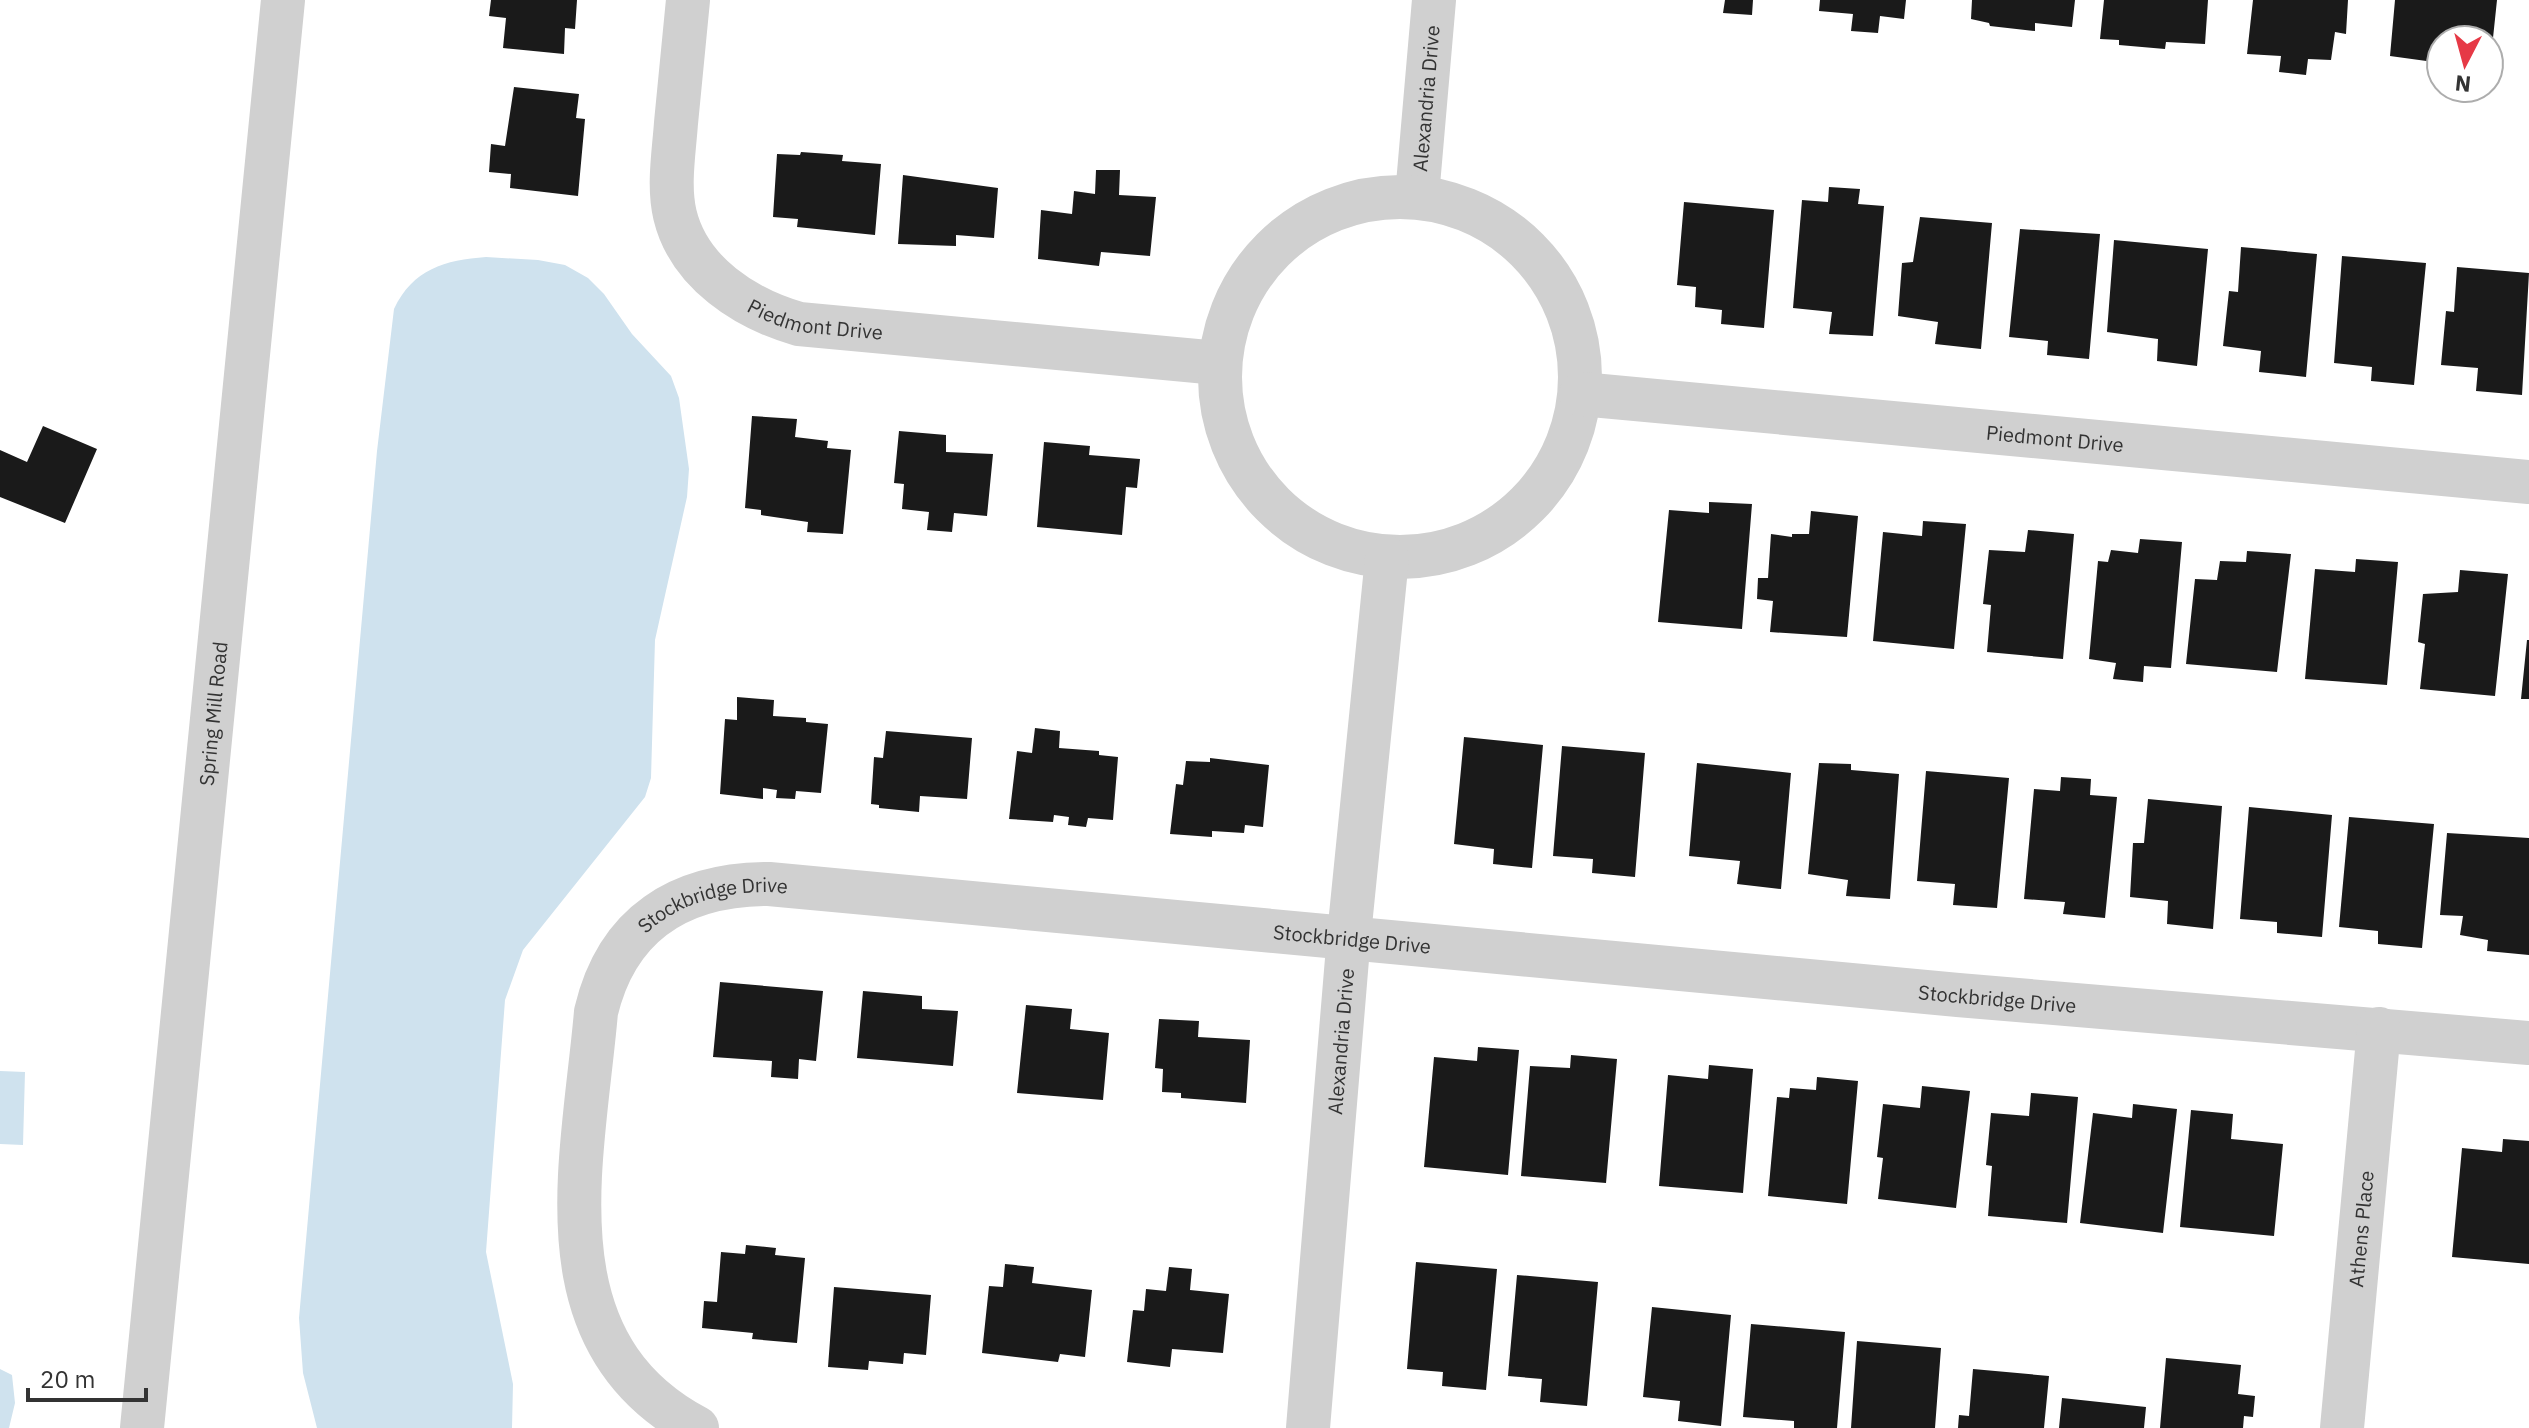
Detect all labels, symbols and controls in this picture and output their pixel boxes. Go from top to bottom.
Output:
street label: Alexandria Drive [1406,24,1445,173]
north arrow [2425,24,2505,104]
text: N [2453,69,2472,100]
street label: Piedmont Drive [743,292,884,345]
street label: Piedmont Drive [1985,418,2125,458]
street label: Spring Mill Road [192,640,233,787]
street label: Stockbridge Drive [631,870,789,938]
street label: Stockbridge Drive [1272,918,1432,959]
street label: Alexandria Drive [1321,967,1360,1116]
street label: Stockbridge Drive [1917,978,2077,1018]
street label: Athens Place [2342,1169,2379,1288]
scale bar [28,1352,146,1402]
text: 20 m [40,1363,95,1395]

